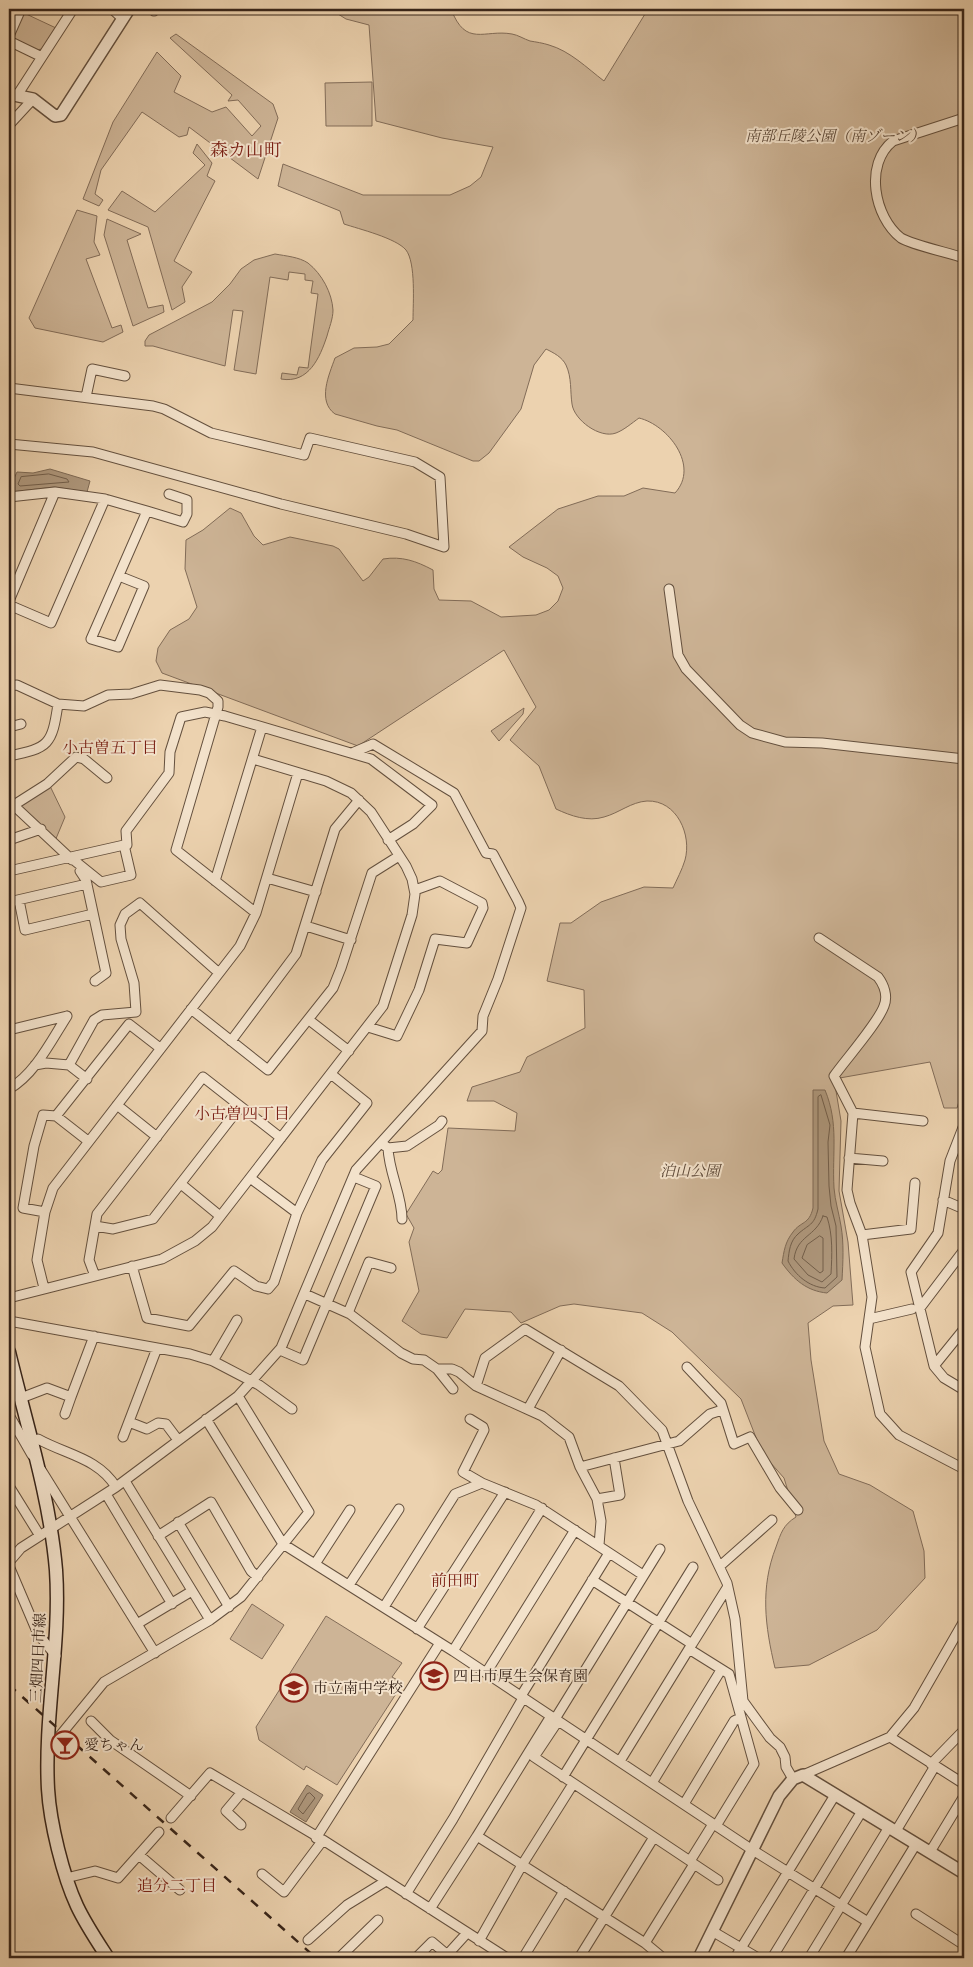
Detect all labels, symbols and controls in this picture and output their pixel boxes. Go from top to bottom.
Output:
park label: 南部丘陵公園（南ゾーン） [745,127,925,145]
district label: 森カ山町 [210,140,282,161]
district label: 小古曽五丁目 [62,738,158,757]
district label: 小古曽四丁目 [194,1104,290,1123]
park label: 泊山公園 [660,1162,723,1180]
district label: 前田町 [431,1571,479,1590]
street label: 三畑四日市線 [27,1613,49,1703]
school or university icon: 四日市厚生会保育園 [419,1661,449,1691]
place label: 四日市厚生会保育園 [453,1667,588,1685]
school or university icon: 市立南中学校 [279,1673,309,1703]
place label: 市立南中学校 [313,1679,403,1697]
bar icon: 愛ちゃん [50,1730,80,1760]
place label: 愛ちゃん [84,1736,144,1754]
district label: 追分二丁目 [137,1876,217,1895]

